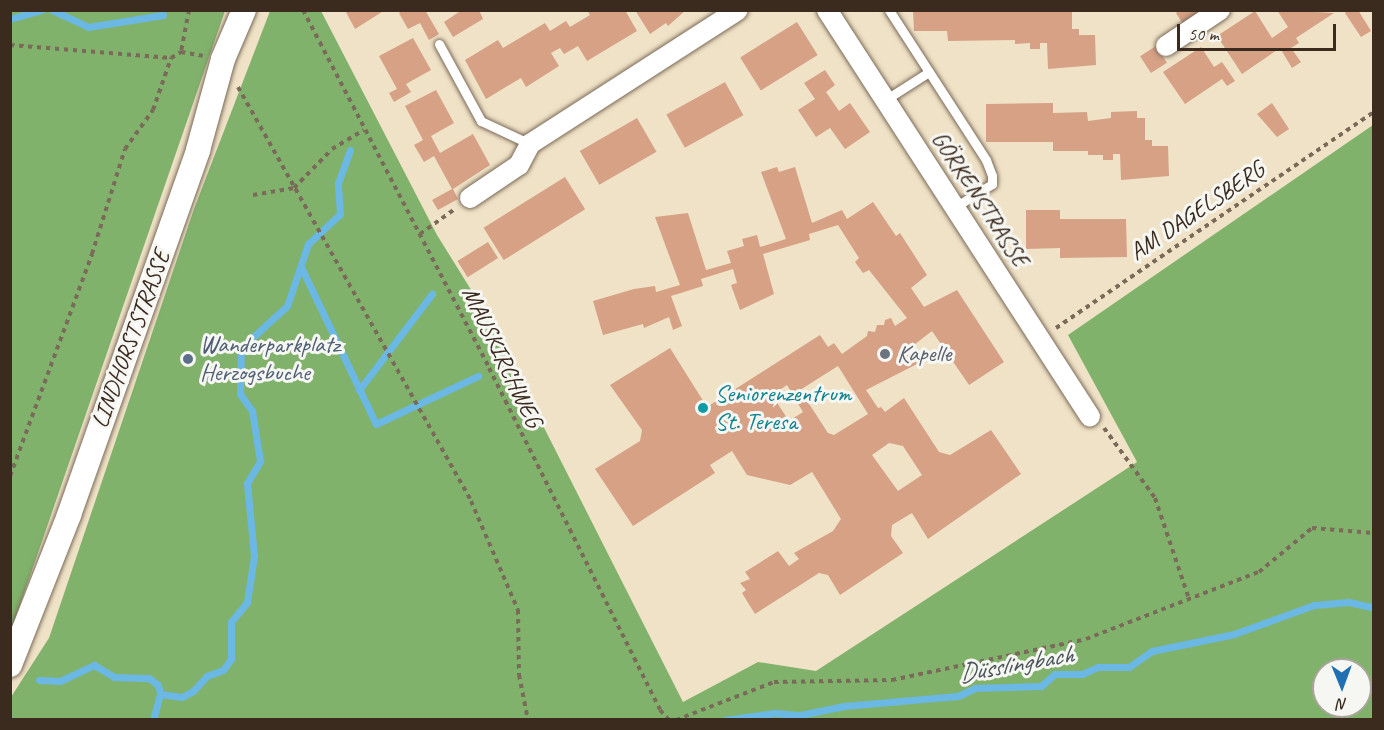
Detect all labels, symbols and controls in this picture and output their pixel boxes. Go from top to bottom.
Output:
scale bar [1180,12,1339,50]
text: 50 m [1188,23,1219,45]
street label: GÖRKENSTRASSE [925,126,1035,272]
street label: AM DAGELSBERG [1125,156,1269,266]
street label: LINDHORSTSTRASSE [86,246,176,432]
street label: MAUSKIRCHWEG [456,282,548,432]
place label: Wanderparkplatz Herzogsbuche [200,331,340,387]
place label: Kapelle [897,340,951,368]
marker: Kapelle [878,347,892,361]
marker: Wanderparkplatz Herzogsbuche [181,352,195,366]
place label: Seniorenzentrum St. Teresa [715,380,851,436]
marker: Seniorenzentrum St. Teresa [696,401,710,415]
water label: Düsslingbach [956,639,1076,689]
north arrow [1312,658,1372,718]
text: N [1337,694,1347,714]

